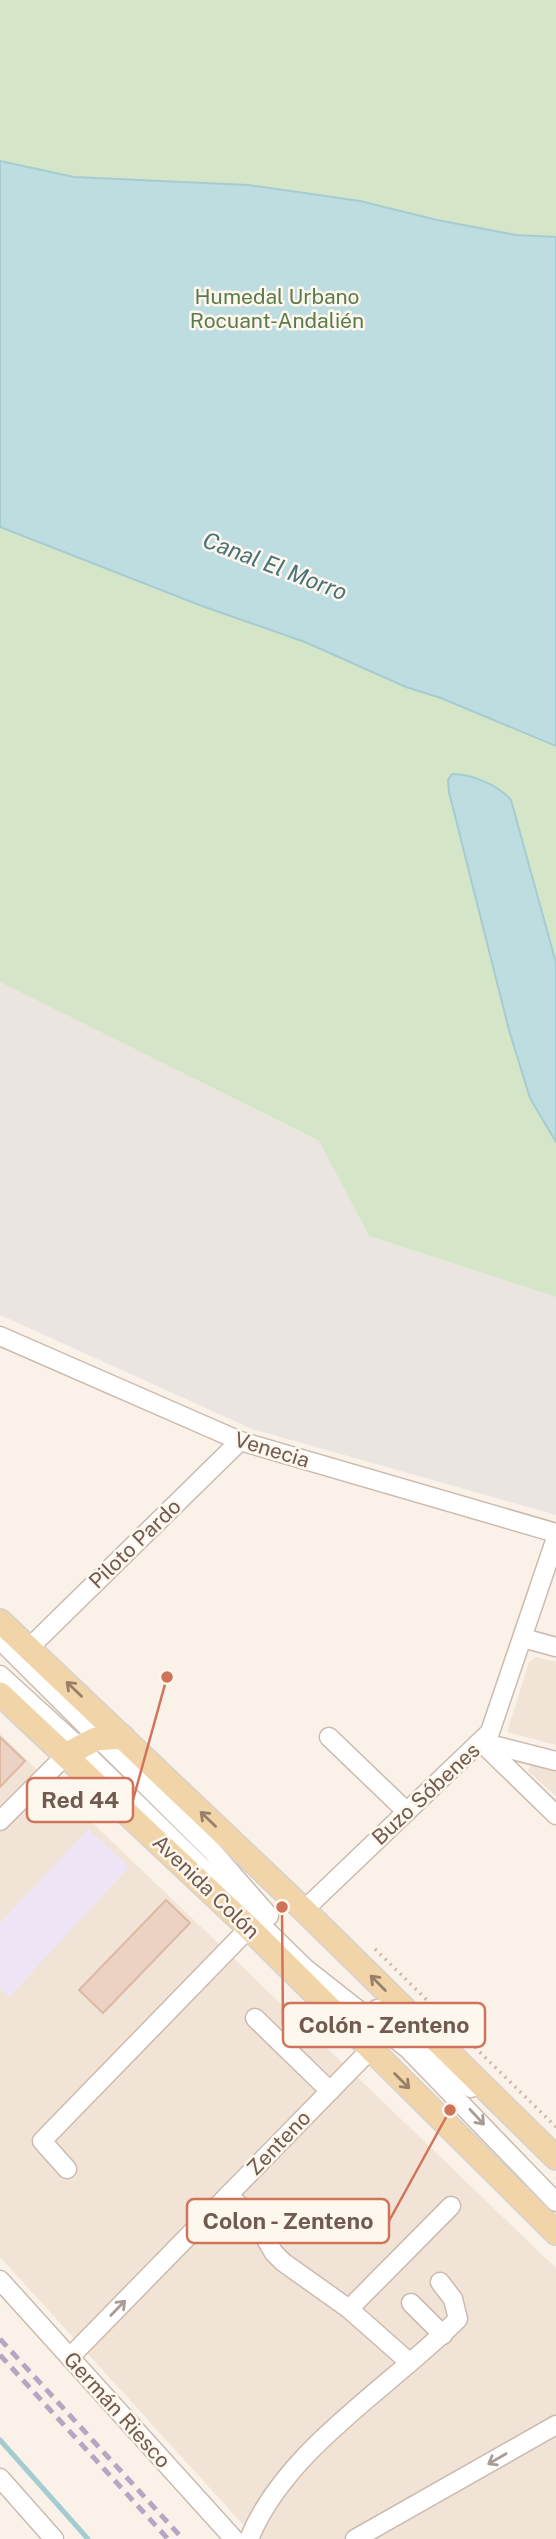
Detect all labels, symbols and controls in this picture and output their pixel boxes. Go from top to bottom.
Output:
park label: Humedal Urbano Rocuant-Andalién [190,284,364,333]
water label: Canal El Morro [199,526,351,605]
street label: Venecia [232,1426,313,1473]
street label: Piloto Pardo [84,1494,186,1594]
one-way arrow [66,1681,83,1698]
street label: Buzo Sóbenes [367,1737,485,1850]
callout: Red 44 [27,1778,133,1822]
text: Red 44 [41,1786,119,1813]
one-way arrow [200,1811,217,1828]
street label: Avenida Colón [148,1830,265,1944]
one-way arrow [369,1975,386,1992]
callout: Colón - Zenteno [283,2003,485,2047]
text: Colón - Zenteno [299,2011,469,2038]
one-way arrow [394,2072,411,2089]
street label: Zenteno [242,2105,316,2180]
one-way arrow [468,2108,485,2125]
callout: Colon - Zenteno [187,2199,389,2243]
text: Colon - Zenteno [203,2207,373,2234]
one-way arrow [109,2300,126,2317]
street label: Germán Riesco [59,2347,176,2473]
one-way arrow [487,2452,507,2466]

